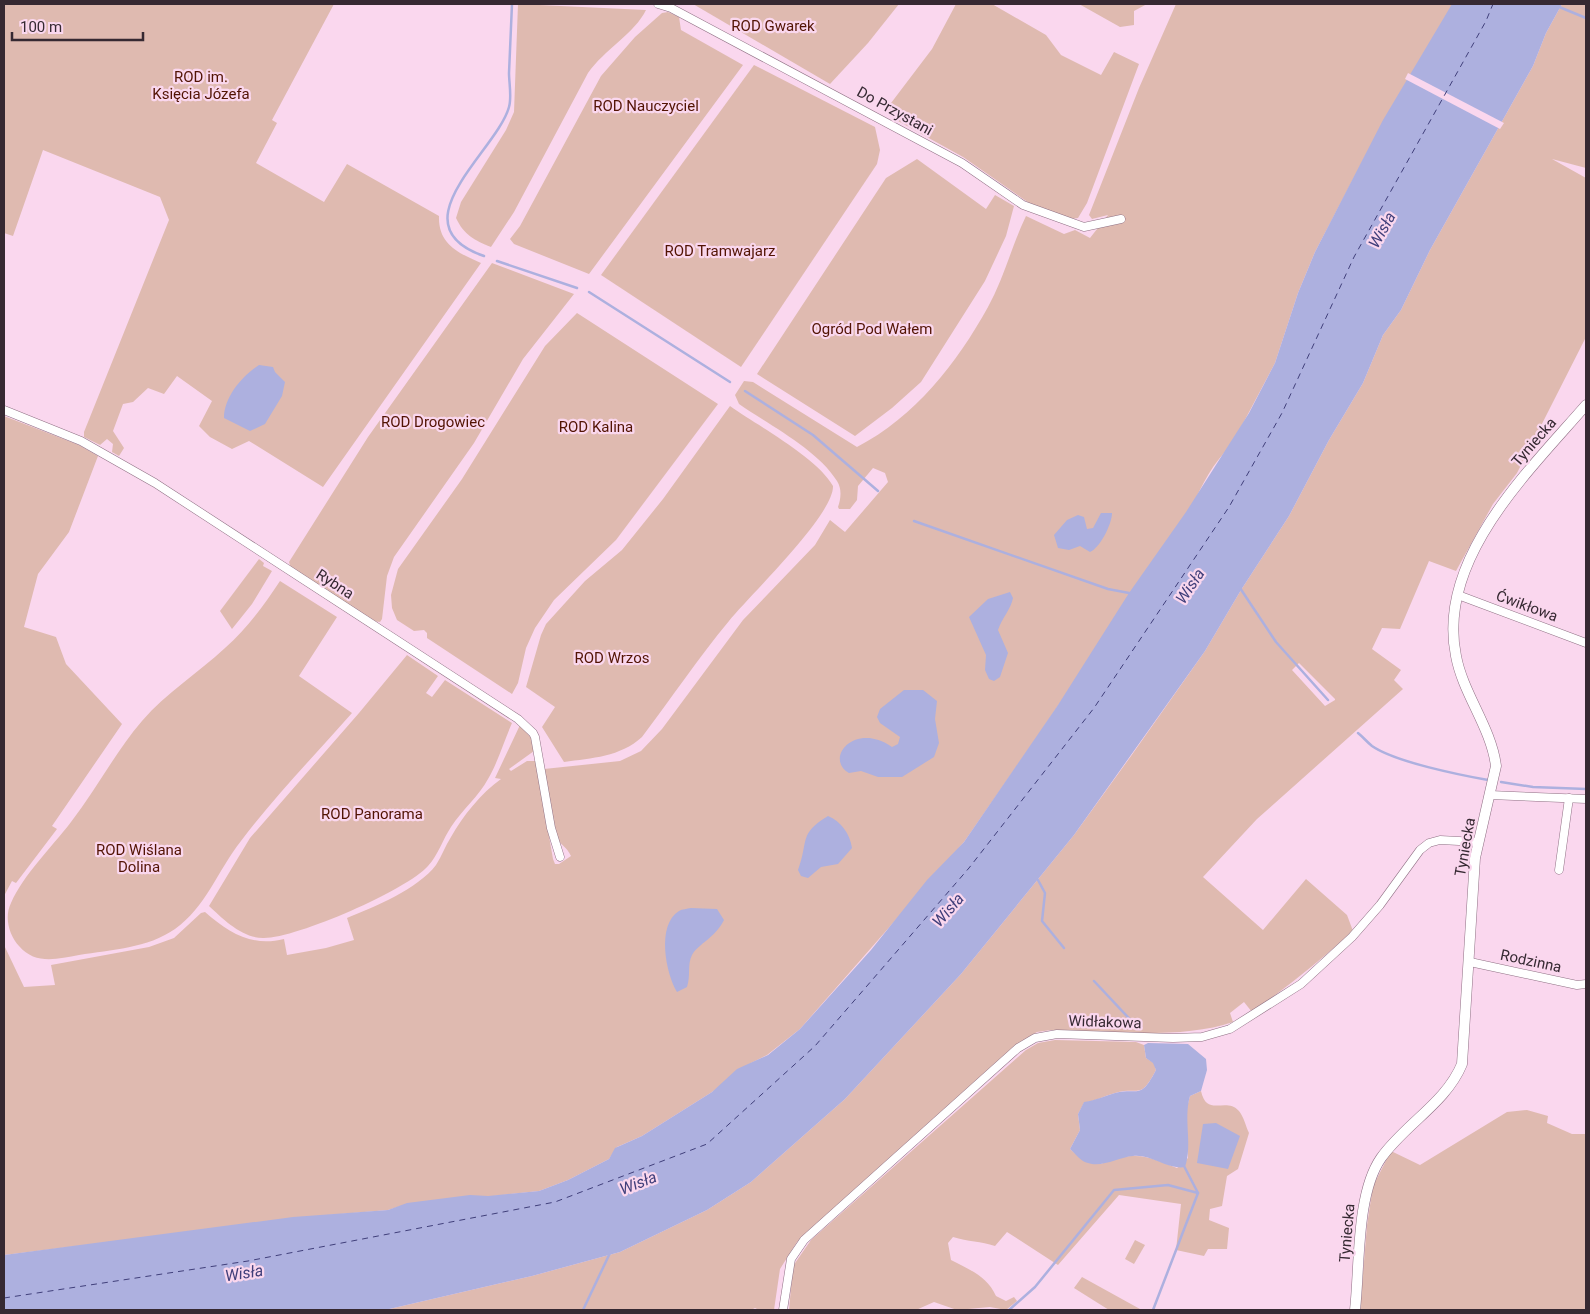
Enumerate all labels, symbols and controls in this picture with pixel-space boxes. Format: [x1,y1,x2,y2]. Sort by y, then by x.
scale bar [12,10,144,42]
park label: ROD Gwarek [731,17,815,35]
text: 100 m [20,18,62,36]
park label: ROD im. Księcia Józefa [152,68,250,103]
street label: Do Przystani [854,83,936,139]
park label: ROD Nauczyciel [593,97,699,115]
water label: Wisła [1364,209,1400,251]
park label: ROD Tramwajarz [664,242,776,260]
park label: Ogród Pod Wałem [812,320,932,338]
park label: ROD Drogowiec [381,413,485,431]
street label: Tyniecka [1508,414,1560,470]
park label: ROD Kalina [559,418,633,436]
street label: Rybna [313,565,357,603]
water label: Wisła [1171,565,1209,607]
street label: Ćwikłowa [1494,587,1560,625]
park label: ROD Wrzos [575,649,650,667]
park label: ROD Panorama [321,805,423,823]
street label: Tyniecka [1451,816,1479,878]
park label: ROD Wiślana Dolina [96,841,182,876]
water label: Wisła [928,889,968,931]
street label: Rodzinna [1499,946,1563,976]
street label: Widłakowa [1068,1012,1142,1032]
water label: Wisła [617,1167,659,1199]
street label: Tyniecka [1335,1203,1359,1263]
water label: Wisła [224,1261,264,1285]

